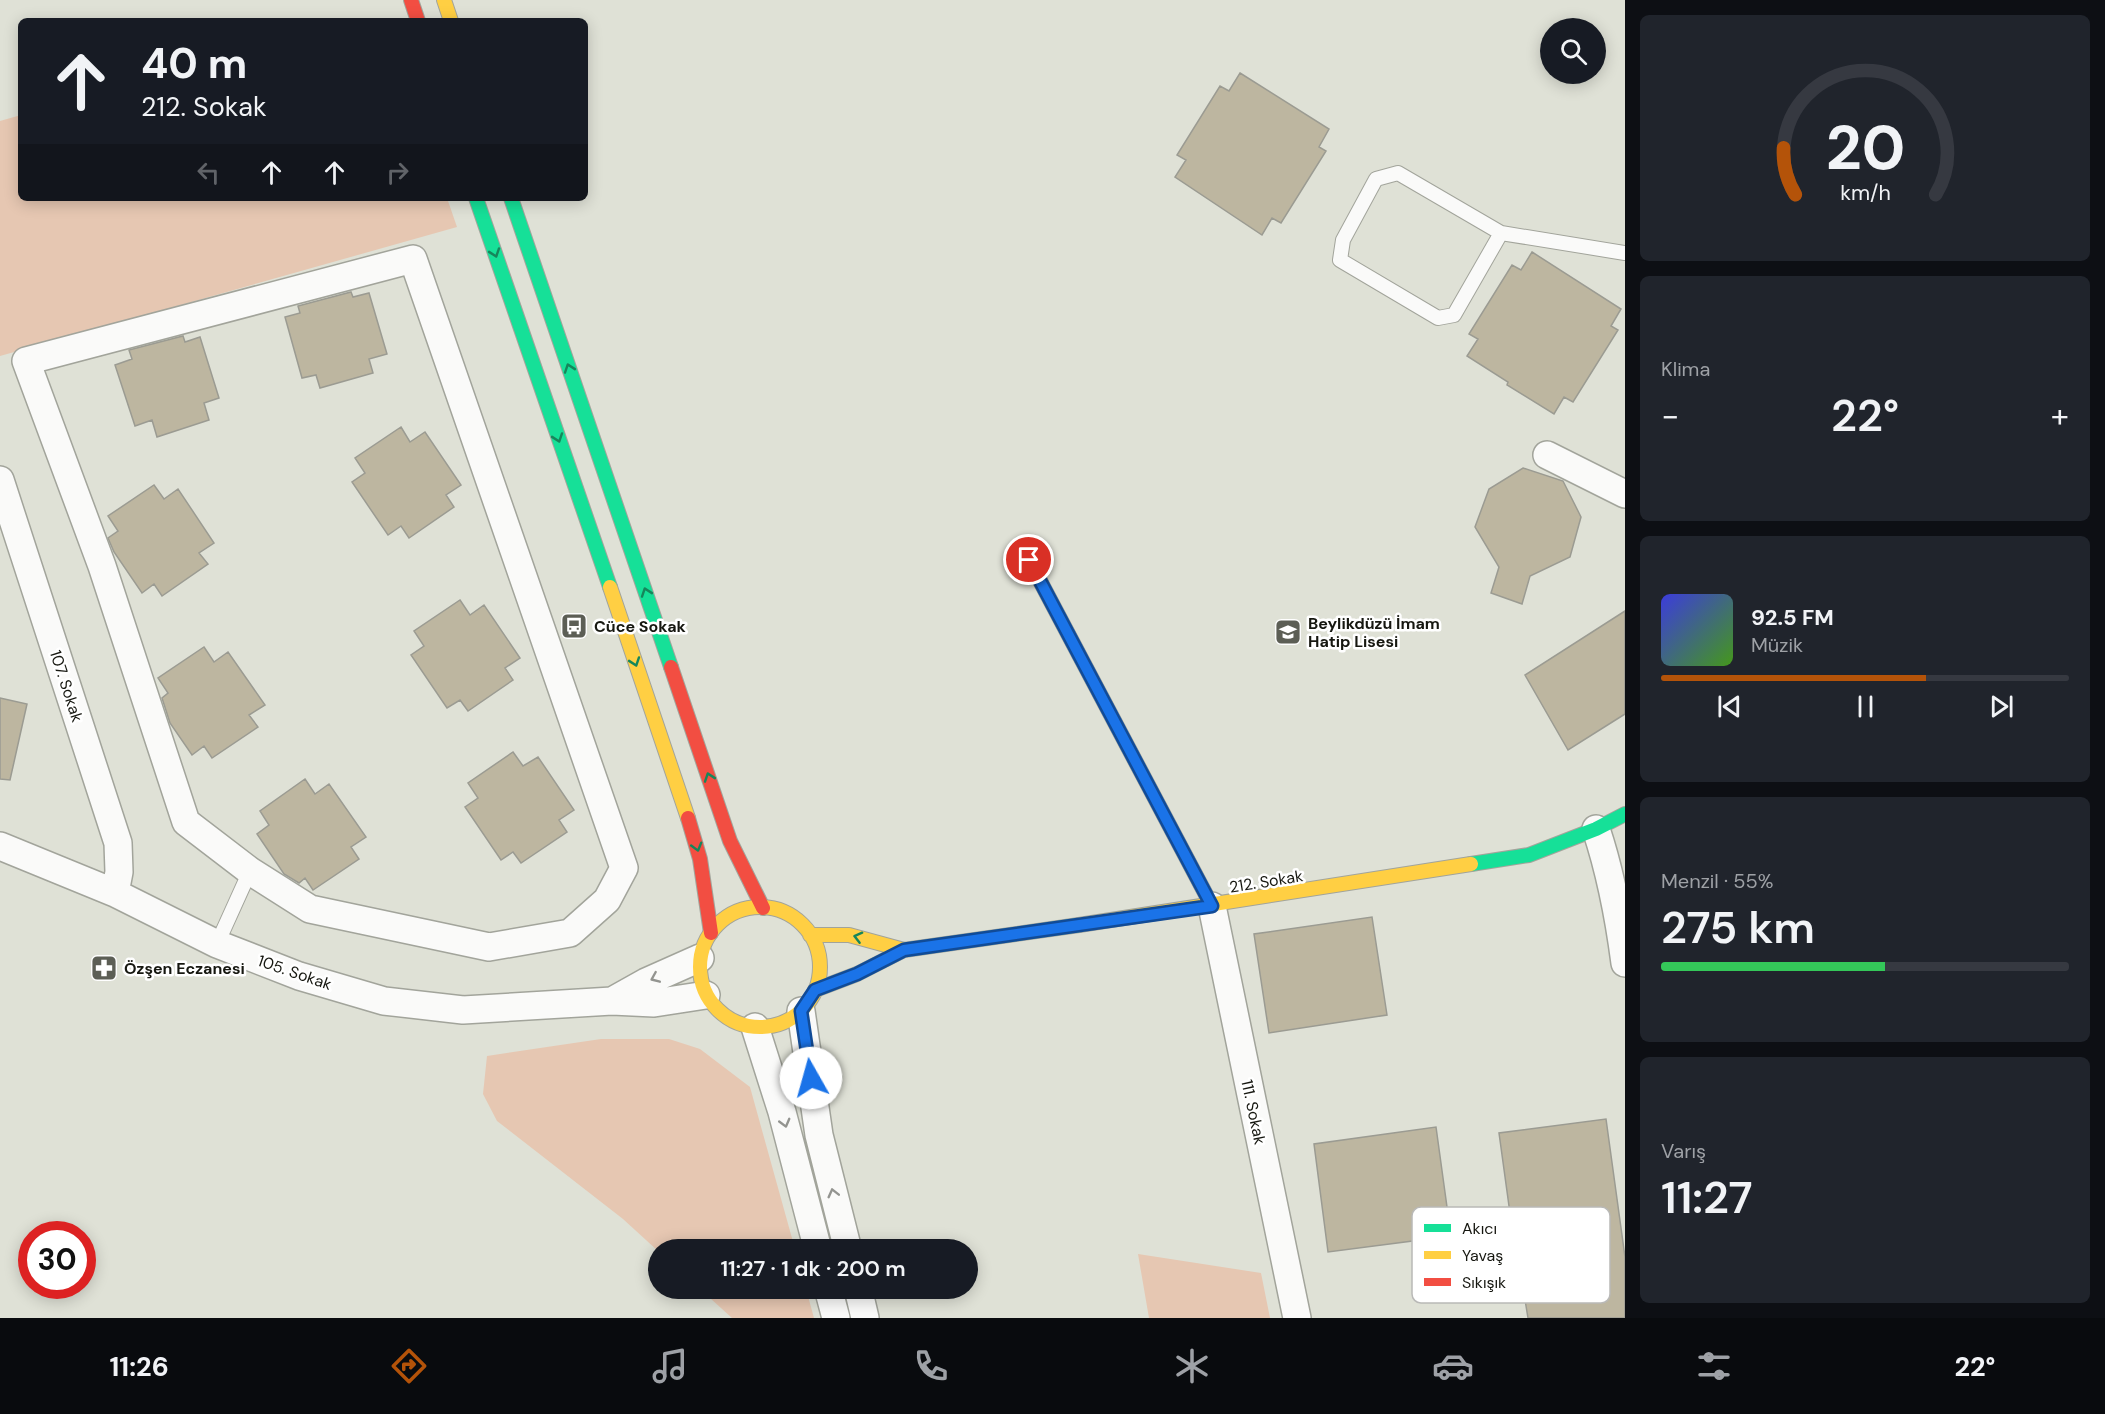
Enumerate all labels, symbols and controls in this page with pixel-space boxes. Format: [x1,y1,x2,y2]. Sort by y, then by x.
map controls [1540,18,1606,84]
button: search [1540,18,1606,84]
text: 40 m [141,36,247,91]
icon: ahead [42,42,120,120]
text: 212. Sokak [141,89,267,124]
text: 20 [1825,107,1905,188]
icon: left [192,156,225,189]
icon: ahead [255,156,288,189]
icon: ahead [318,156,351,189]
icon: right [381,156,414,189]
text: km/h [1840,179,1890,207]
one-way arrow [488,247,501,258]
text: Klima [1661,356,1710,382]
one-way arrow [563,363,576,374]
text: 22° [1831,386,1899,445]
text: − [1661,394,1679,437]
text: + [2051,394,2069,437]
one-way arrow [551,432,563,443]
pin [1003,534,1054,585]
icon: arrive [1012,543,1045,576]
one-way arrow [640,587,653,598]
text: 92.5 FM [1751,603,1834,632]
bus stop icon: Cüce Sokak [559,611,589,641]
place label: Beylikdüzü İmam Hatip Lisesi [1308,613,1440,652]
place label: Cüce Sokak [594,616,687,637]
school or university icon: Beylikdüzü İmam Hatip Lisesi [1273,617,1303,647]
text: Müzik [1751,632,1803,658]
street label: 107. Sokak [45,648,88,725]
one-way arrow [628,656,641,667]
icon: previous [1713,690,1746,723]
icon: pause [1849,690,1882,723]
icon: next [1985,690,2018,723]
one-way arrow [703,772,716,782]
one-way arrow [690,841,702,852]
street label: 212. Sokak [1228,865,1304,898]
text: Menzil · 55% [1661,868,1773,894]
text: 275 km [1661,898,1815,957]
one-way arrow [853,932,863,945]
street label: 105. Sokak [255,950,334,995]
pharmacy icon: Özşen Eczanesi [89,953,119,983]
place label: Özşen Eczanesi [124,958,245,979]
one-way arrow [650,971,661,983]
position arrow [779,1046,843,1110]
street label: 111. Sokak [1236,1078,1271,1147]
one-way arrow [777,1117,790,1127]
text: Varış [1661,1138,1706,1164]
text: 11:27 [1661,1168,1753,1227]
one-way arrow [828,1188,841,1198]
legend [1412,1207,1610,1303]
text: Akıcı [1462,1218,1497,1239]
speed limit sign: 30 [18,1221,96,1299]
text: Yavaş [1462,1245,1503,1266]
text: 11:27 · 1 dk · 200 m [720,1254,906,1283]
text: Sıkışık [1462,1272,1506,1293]
icon: directions [388,1345,430,1387]
icon: music [649,1345,691,1387]
icon: phone [910,1345,952,1387]
icon: climate [1171,1345,1213,1387]
icon: car [1432,1345,1474,1387]
icon: filters [1693,1345,1735,1387]
text: 11:26 [110,1349,169,1384]
text: 22° [1954,1349,1995,1384]

